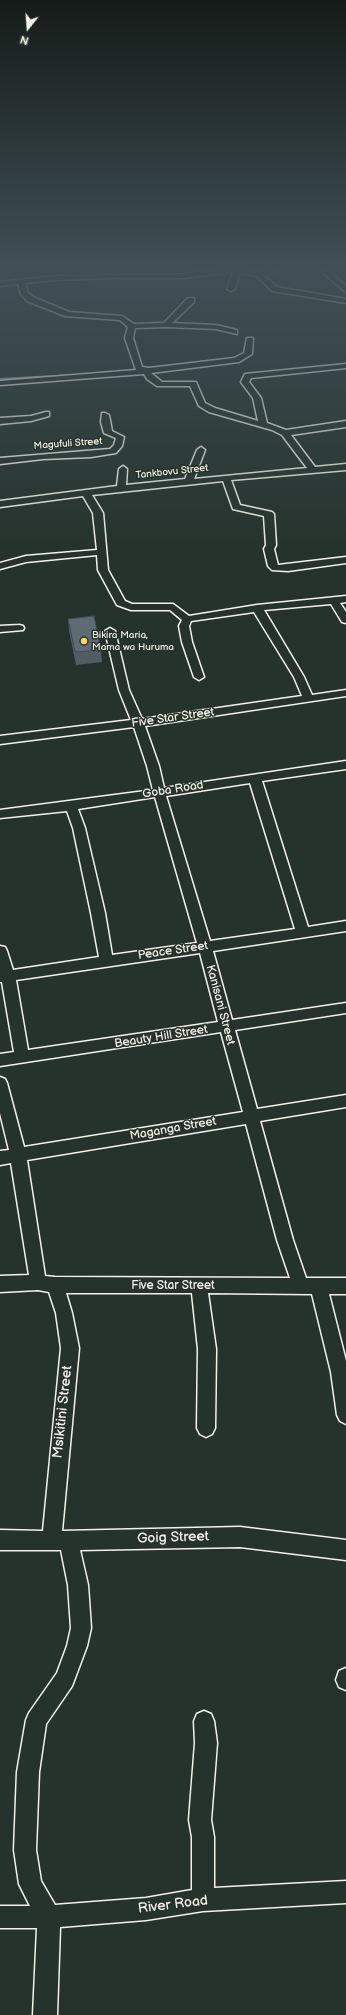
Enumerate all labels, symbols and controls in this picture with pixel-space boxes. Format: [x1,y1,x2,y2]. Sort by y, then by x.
north arrow [8,8,48,48]
text: N [19,33,30,47]
street label: Magufuli Street [33,436,103,452]
street label: Tankbovu Street [135,462,209,482]
place label: Bikira Maria, Mama wa Huruma [92,629,174,652]
marker: Bikira Maria, Mama wa Huruma [79,636,89,646]
street label: Five Star Street [131,705,215,731]
street label: Goba Road [141,778,205,802]
street label: Peace Street [137,939,209,963]
street label: Kanisani Street [202,963,238,1047]
street label: Beauty Hill Street [113,1023,209,1051]
street label: Maganga Street [129,1114,217,1144]
street label: Five Star Street [131,1279,215,1293]
street label: Msikitini Street [50,1365,76,1459]
street label: Goig Street [137,1528,209,1548]
street label: River Road [137,1892,209,1918]

